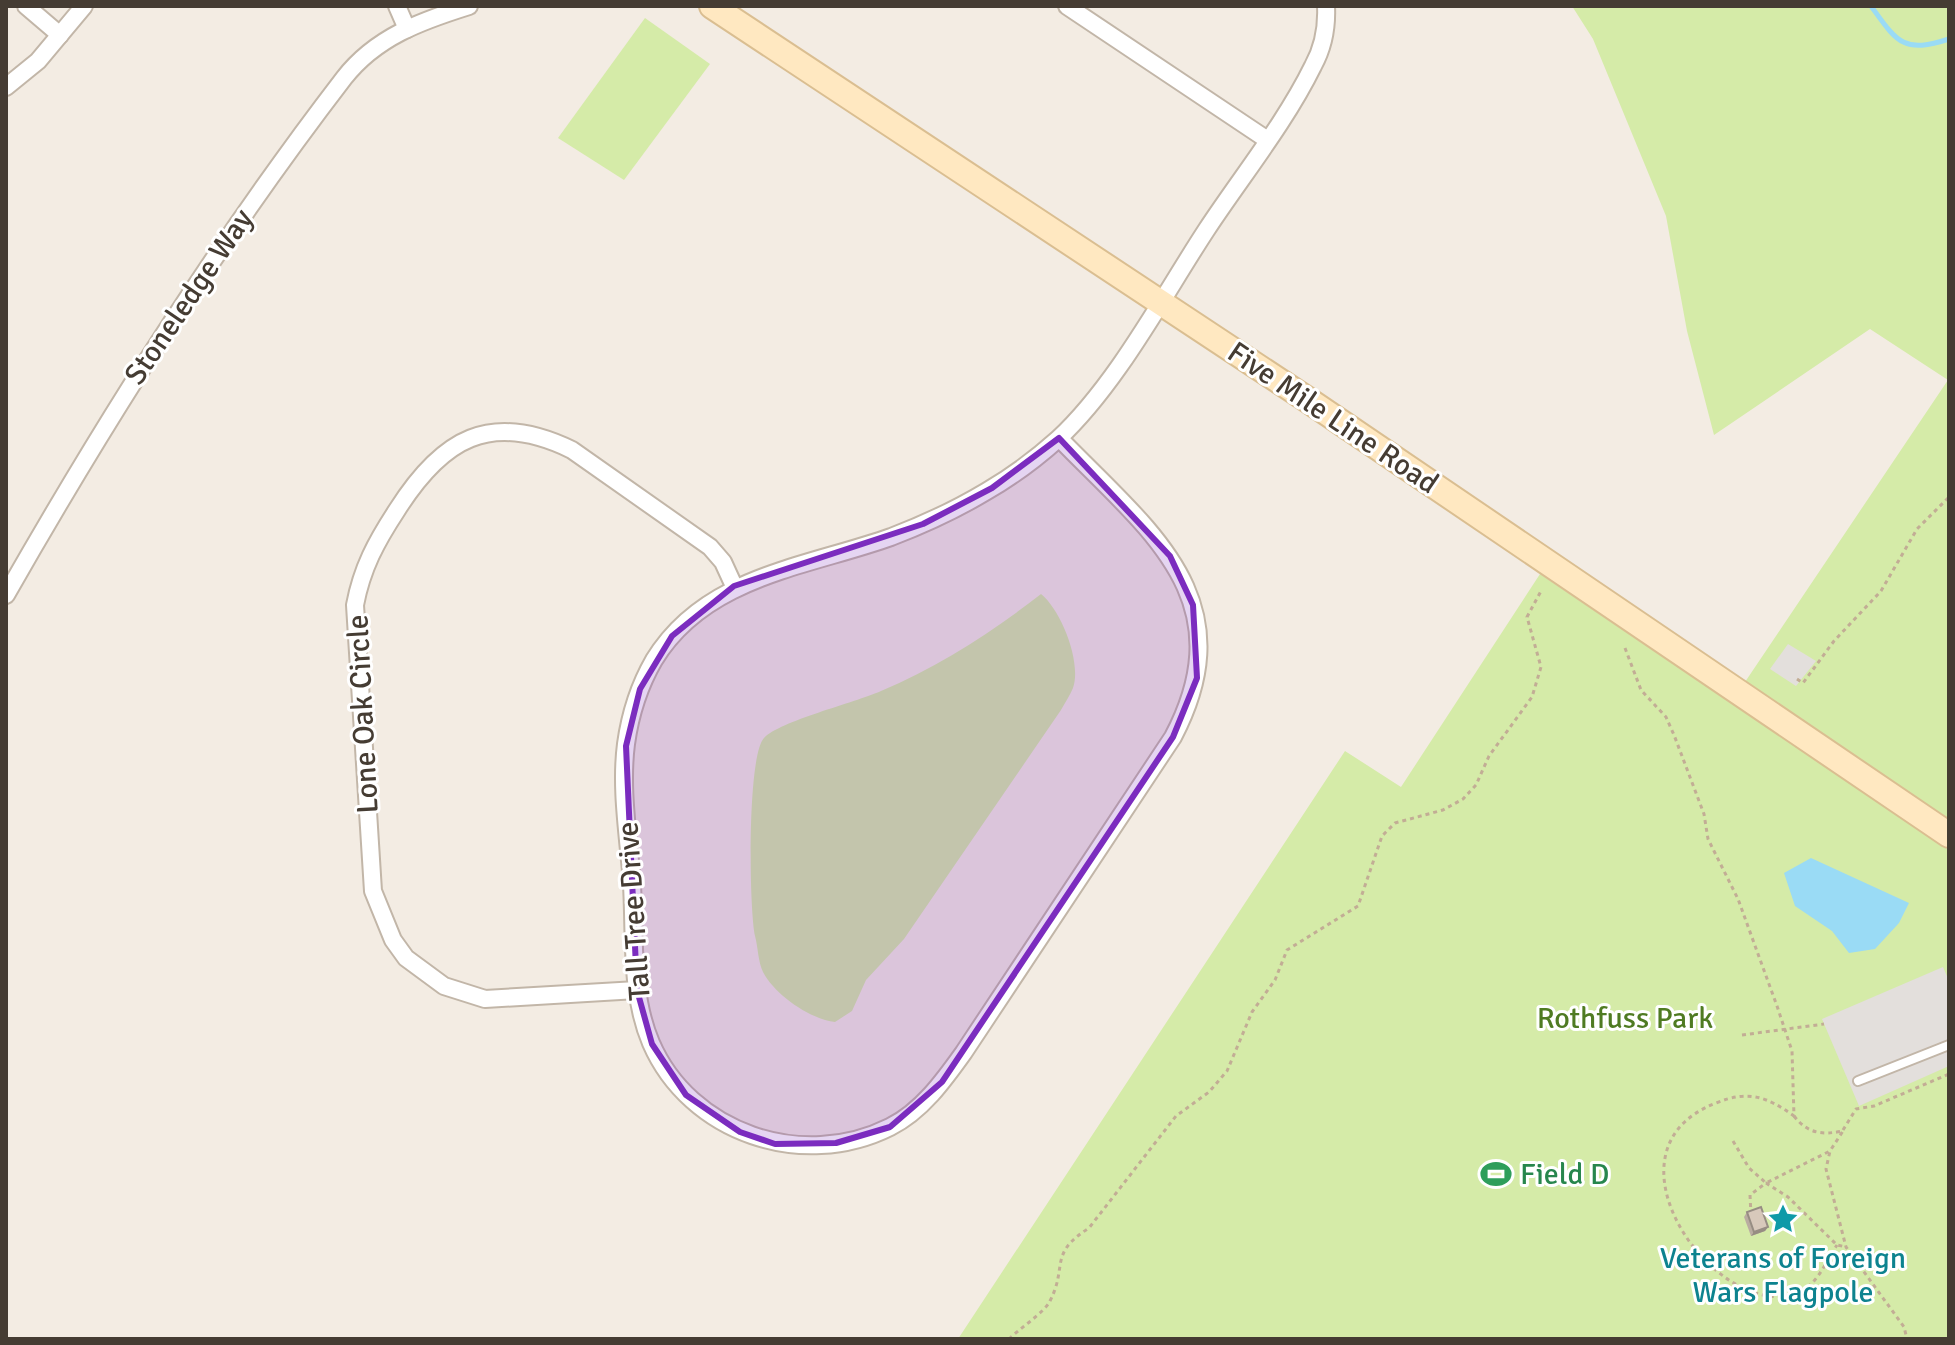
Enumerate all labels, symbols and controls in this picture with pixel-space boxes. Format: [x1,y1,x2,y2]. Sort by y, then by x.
street label: Stoneledge Way [117,202,261,392]
street label: Five Mile Line Road [1221,334,1445,502]
street label: Lone Oak Circle [339,614,387,814]
street label: Tall Tree Drive [609,820,659,1002]
park label: Rothfuss Park [1537,1000,1713,1037]
place label: Field D [1520,1156,1609,1193]
sports icon: Field D [1479,1157,1513,1191]
place icon: Veterans of Foreign Wars Flagpole [1766,1202,1800,1236]
place label: Veterans of Foreign Wars Flagpole [1660,1240,1906,1311]

